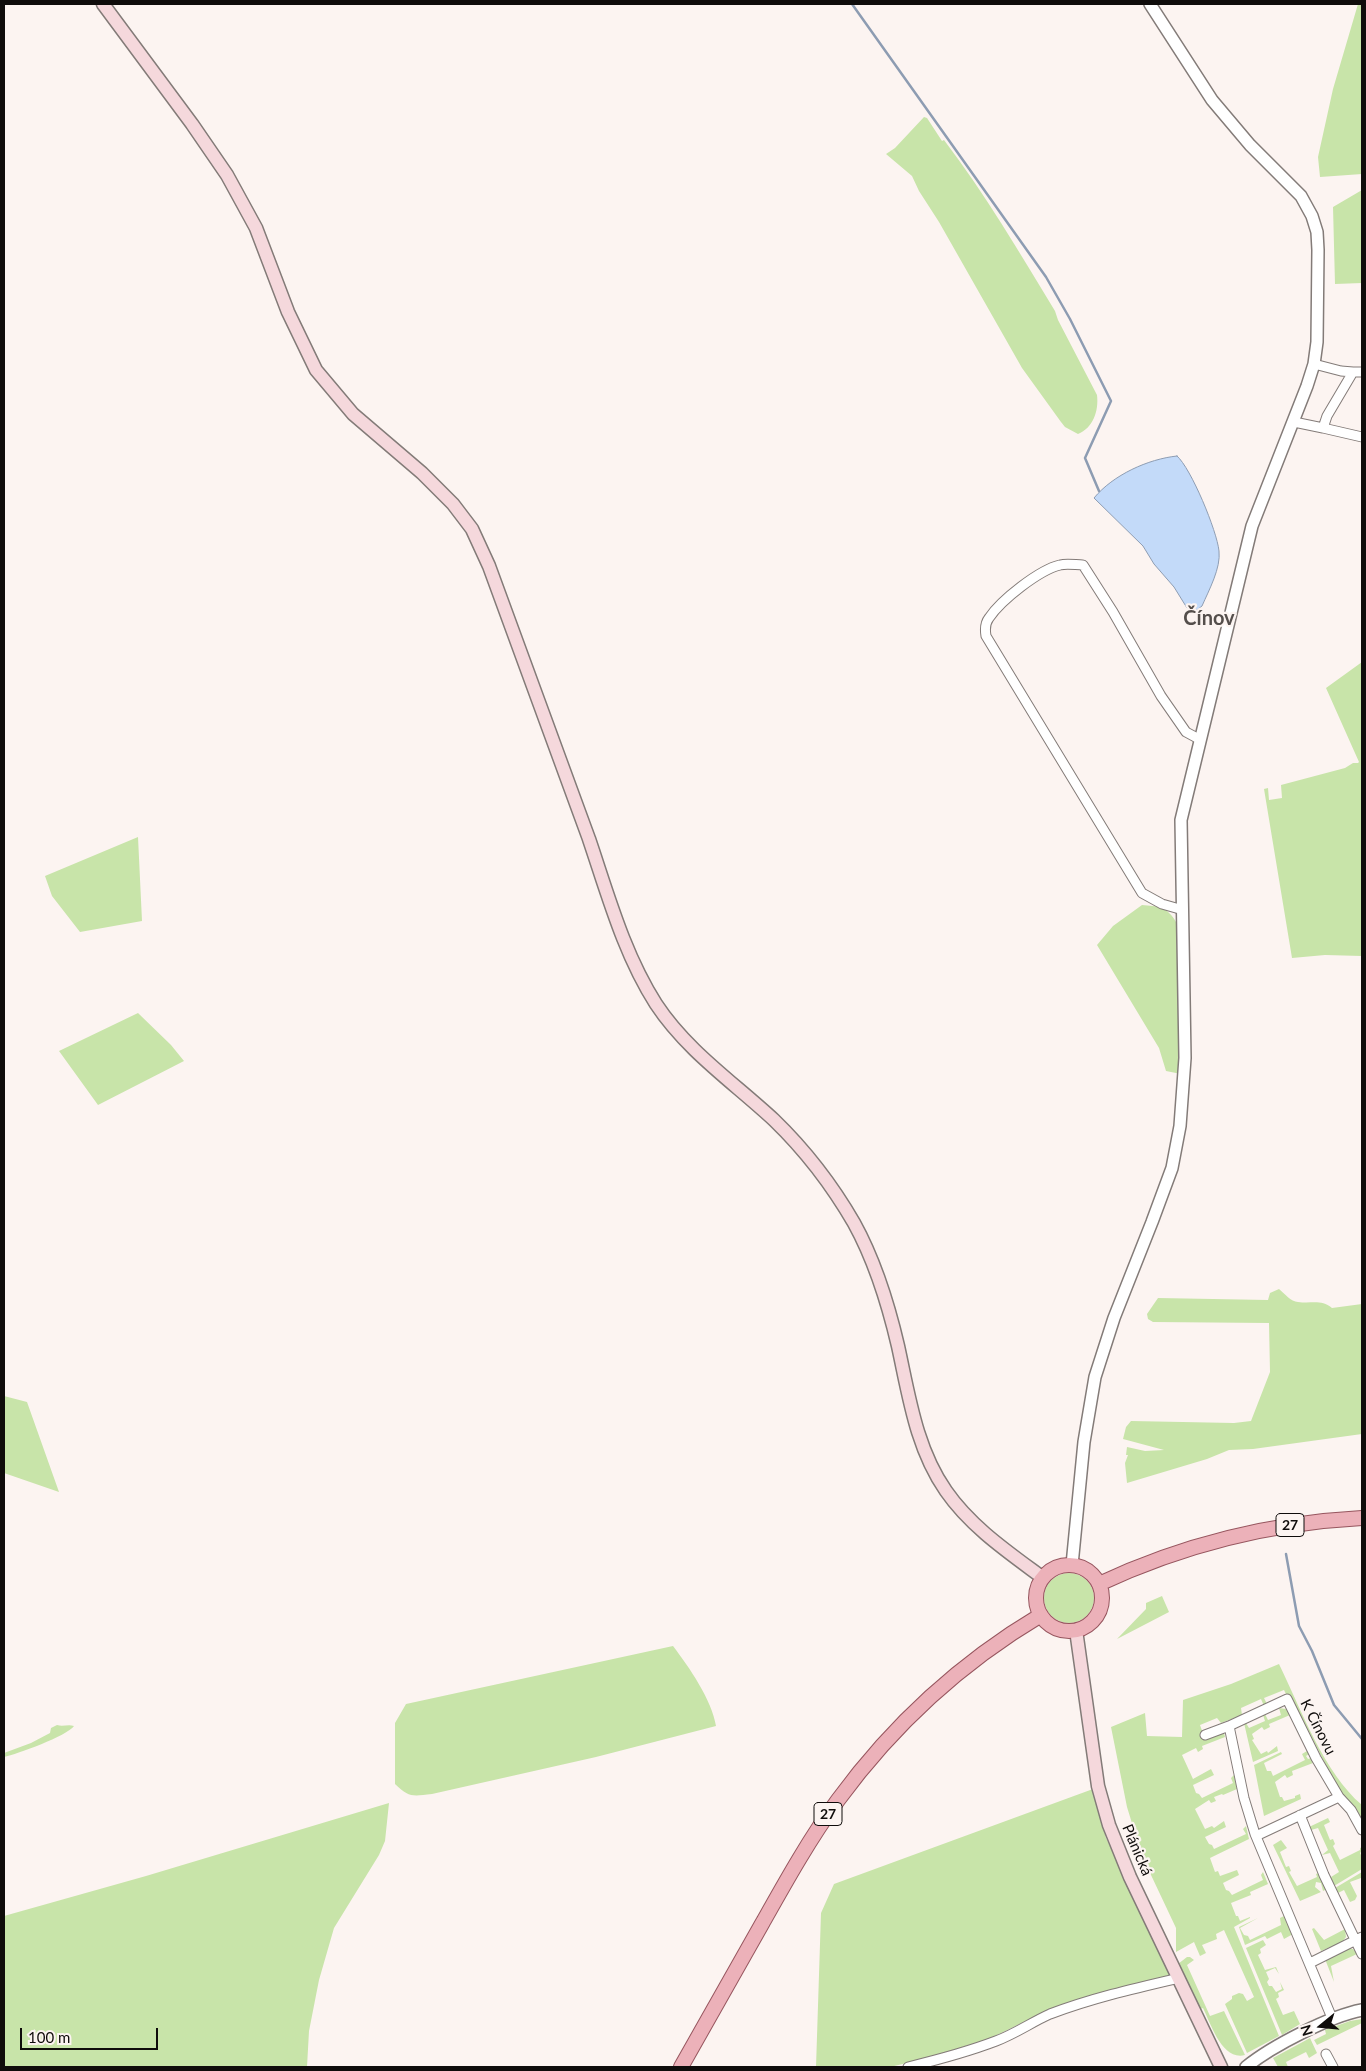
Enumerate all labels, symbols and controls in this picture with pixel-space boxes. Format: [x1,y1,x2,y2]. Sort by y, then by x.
district label: Čínov [1183,607,1235,631]
road number: 27 [1276,1514,1304,1536]
street label: K Čínovu [1296,1696,1340,1758]
road number: 27 [814,1802,842,1826]
street label: Plánická [1118,1822,1156,1878]
north arrow [1296,2001,1346,2051]
scale bar [22,2018,160,2050]
text: N [1296,2023,1316,2038]
text: 100 m [28,2028,70,2046]

